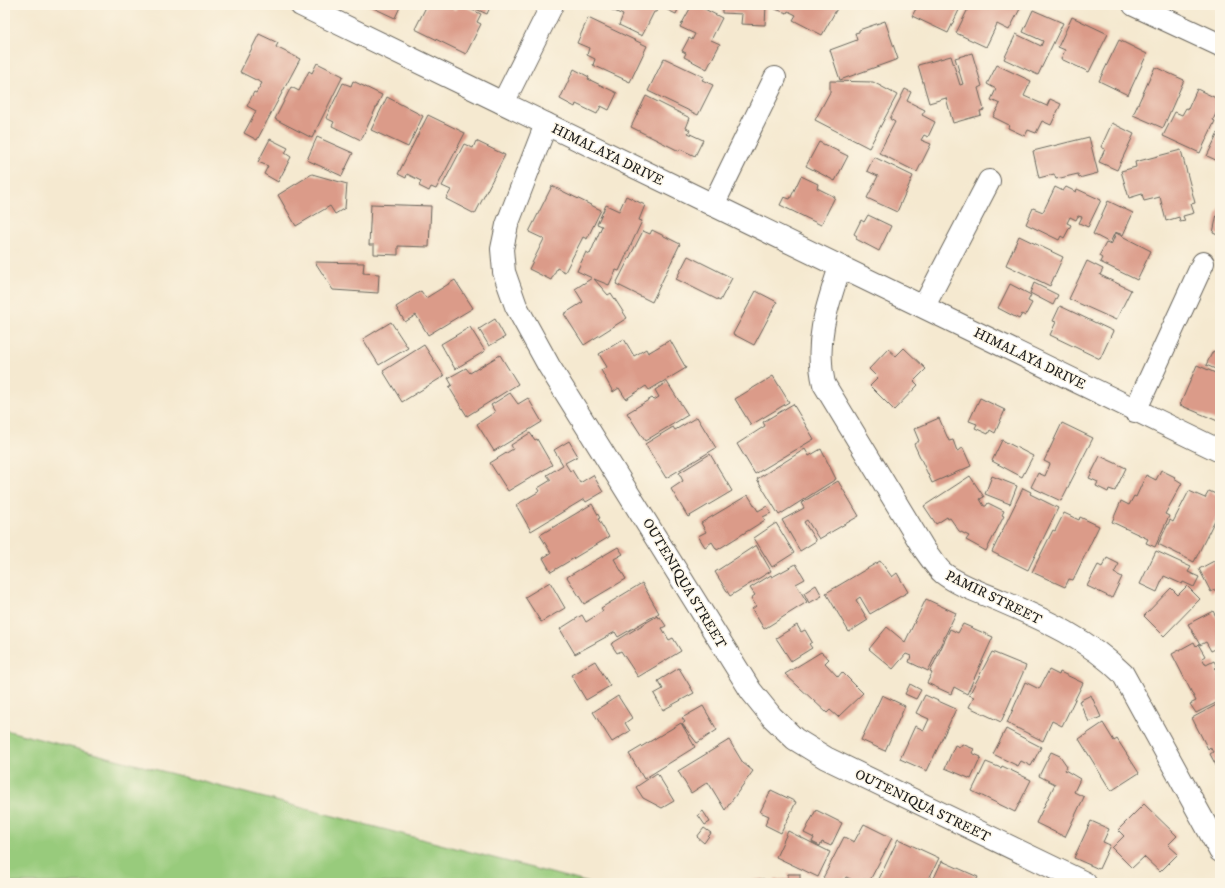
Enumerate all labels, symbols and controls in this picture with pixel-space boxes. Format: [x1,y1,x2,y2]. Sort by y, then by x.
street label: HIMALAYA DRIVE [548,120,667,190]
street label: HIMALAYA DRIVE [970,324,1089,394]
street label: OUTENIQUA STREET [638,515,730,652]
street label: PAMIR STREET [942,567,1045,629]
street label: OUTENIQUA STREET [852,765,994,847]

